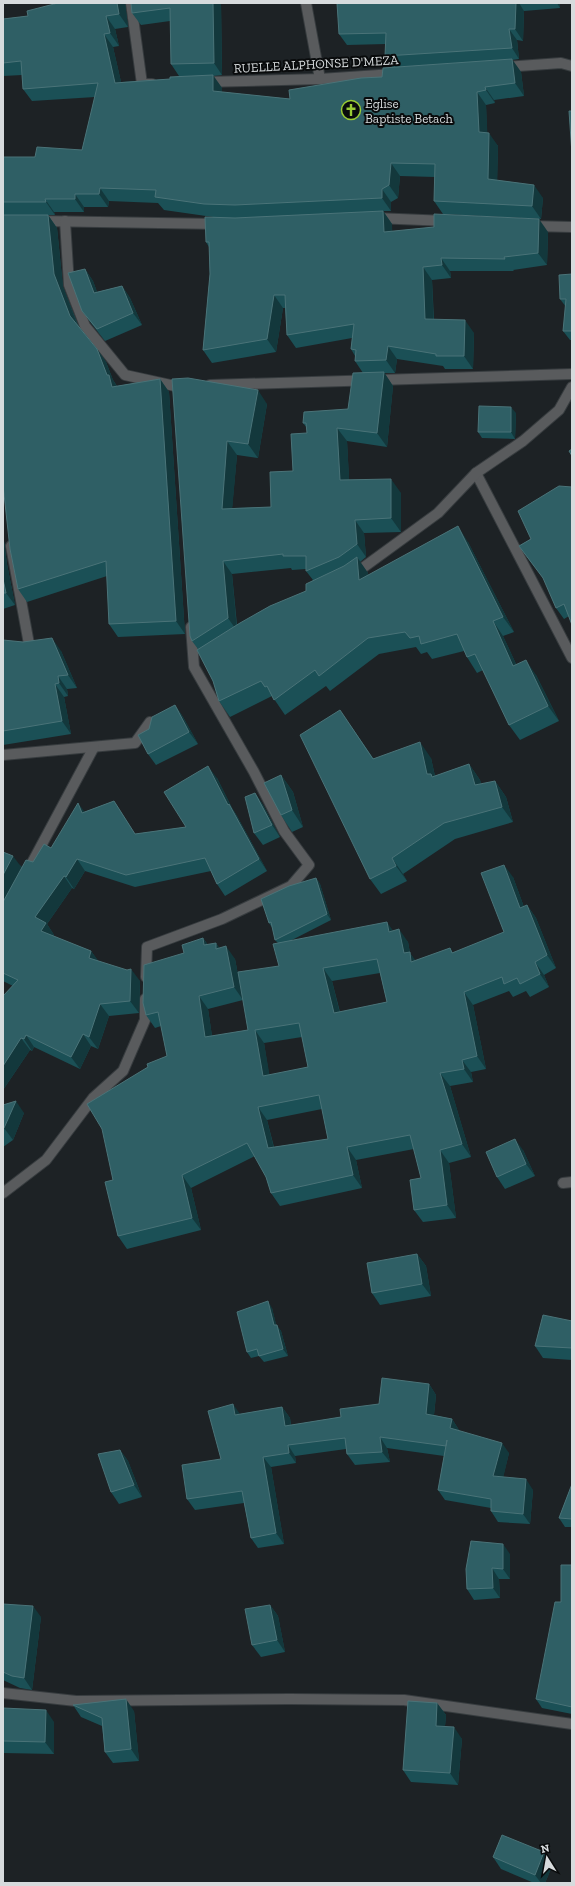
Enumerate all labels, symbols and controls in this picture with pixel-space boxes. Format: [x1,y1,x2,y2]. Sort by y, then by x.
street label: RUELLE ALPHONSE D'MEZA [233,52,399,76]
place label: Eglise Baptiste Betach [365,96,453,126]
church icon: Eglise Baptiste Betach [340,99,362,121]
north arrow [527,1838,567,1878]
text: N [540,1841,551,1856]

